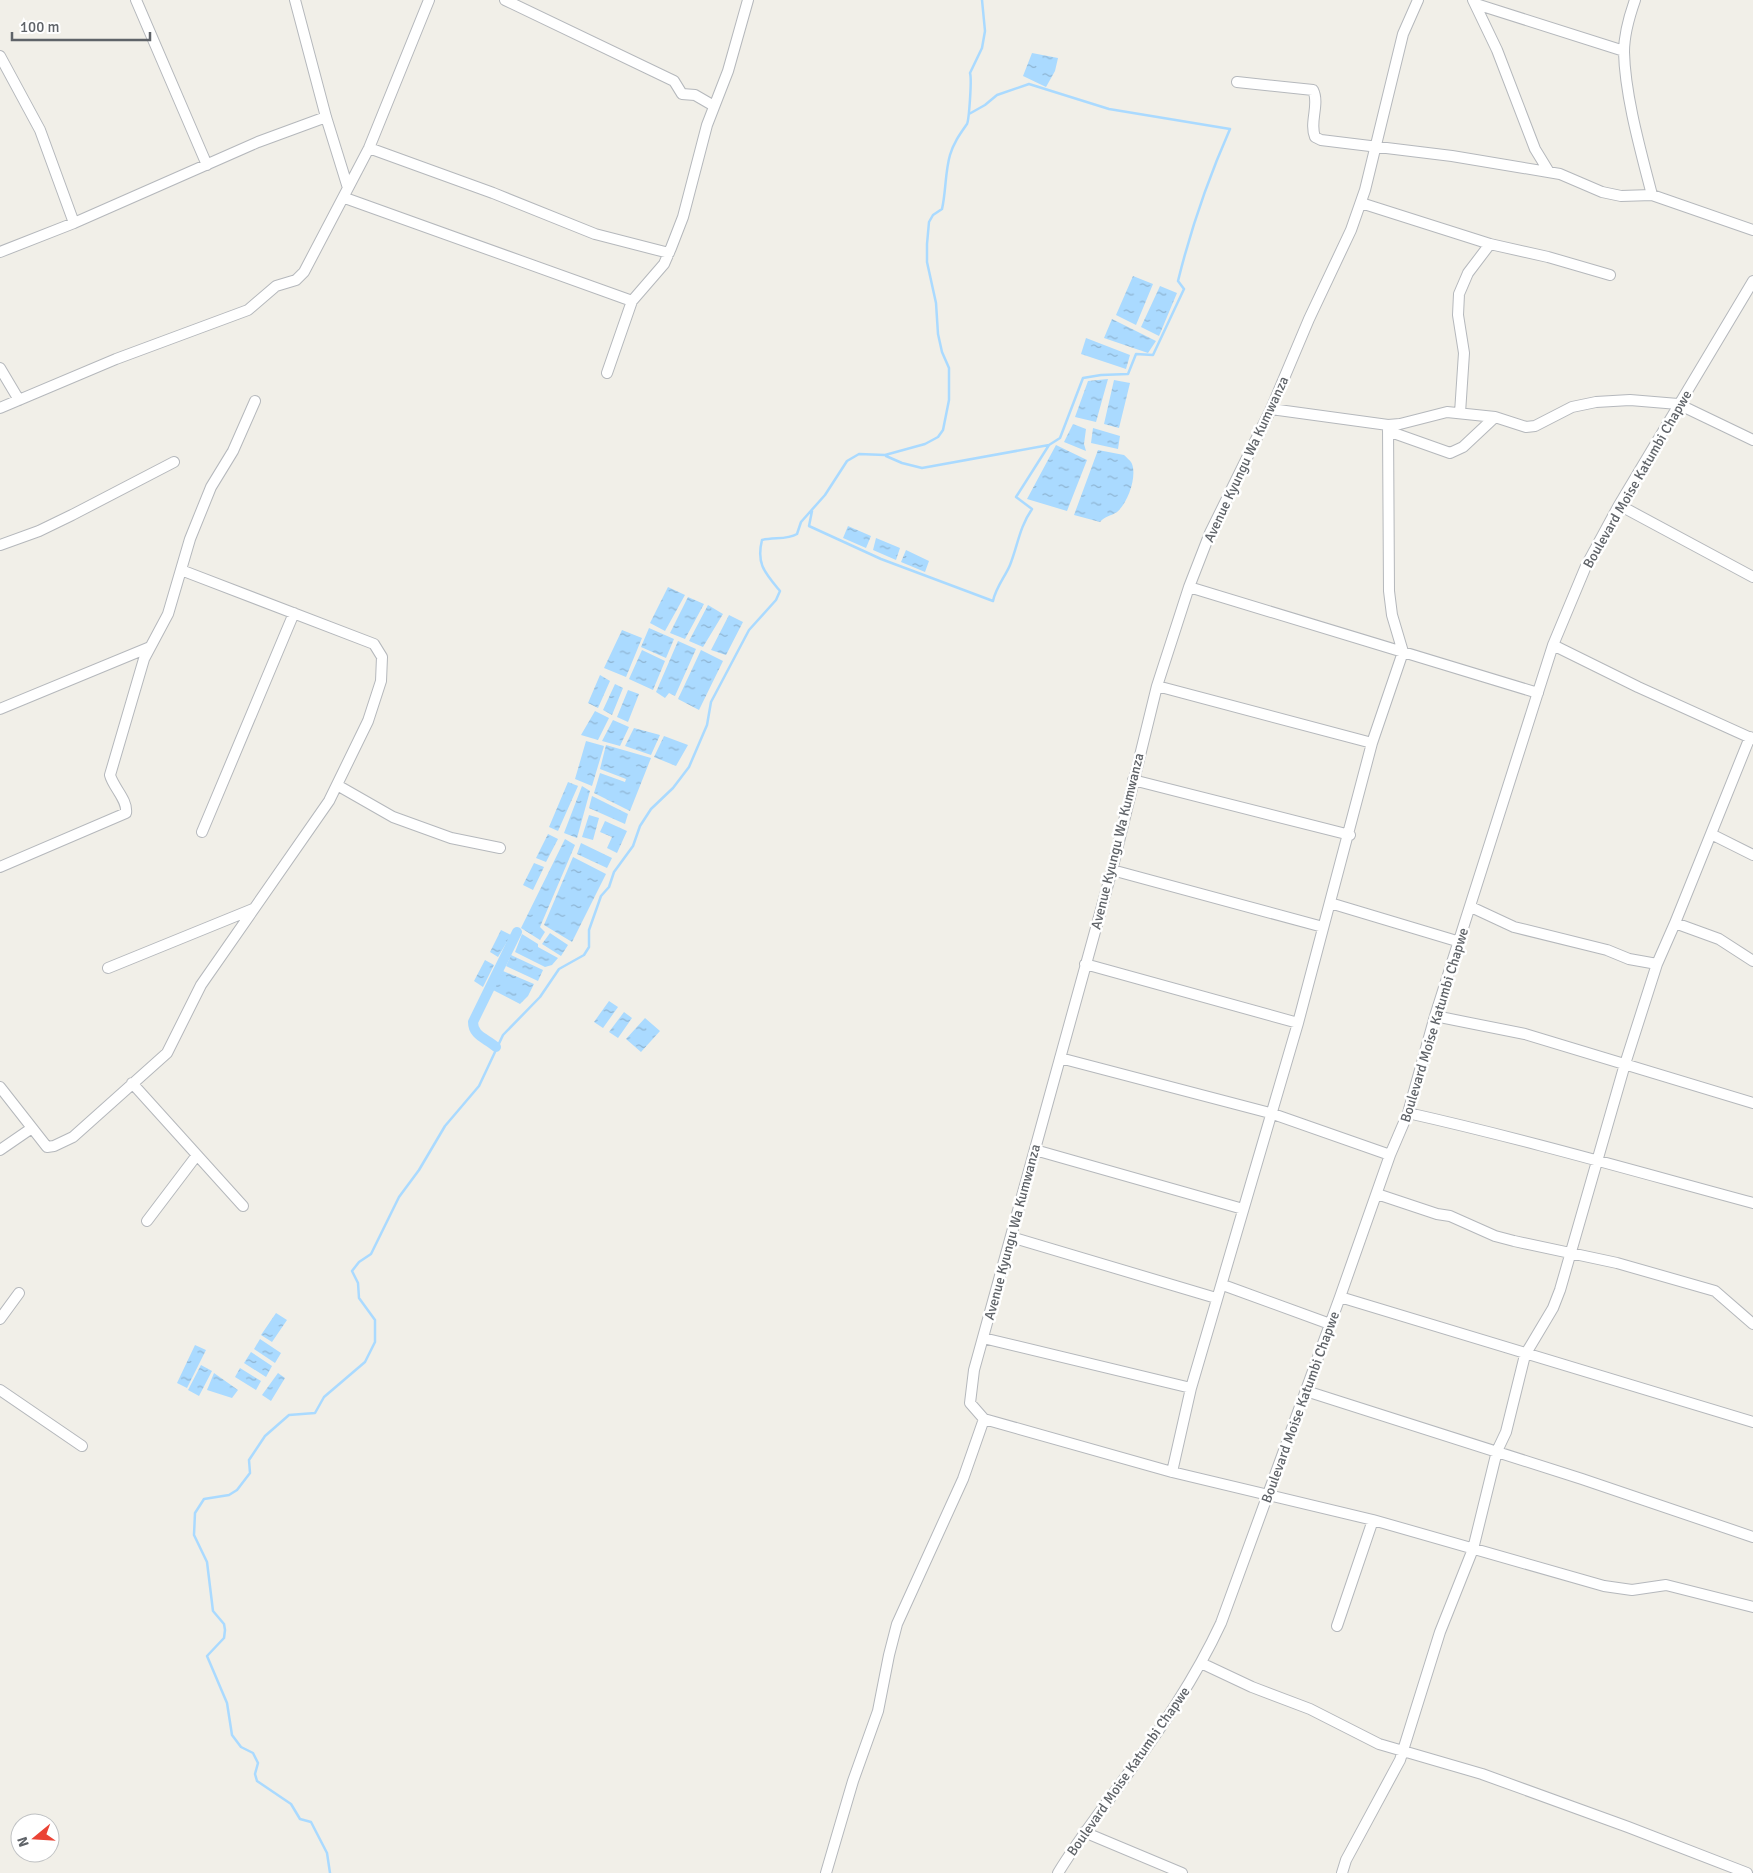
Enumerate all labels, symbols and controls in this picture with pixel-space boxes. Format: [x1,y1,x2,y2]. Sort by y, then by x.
scale bar [12,10,150,42]
text: 100 m [20,18,60,36]
street label: Avenue Kyungu Wa Kumwanza [1200,373,1292,545]
street label: Boulevard Moise Katumbi Chapwe [1579,387,1695,571]
street label: Avenue Kyungu Wa Kumwanza [1087,751,1148,931]
street label: Boulevard Moise Katumbi Chapwe [1397,926,1472,1124]
street label: Avenue Kyungu Wa Kumwanza [981,1142,1044,1322]
street label: Boulevard Moise Katumbi Chapwe [1258,1309,1343,1505]
street label: Boulevard Moise Katumbi Chapwe [1063,1683,1193,1859]
north arrow [10,1813,60,1863]
text: N [14,1835,33,1849]

